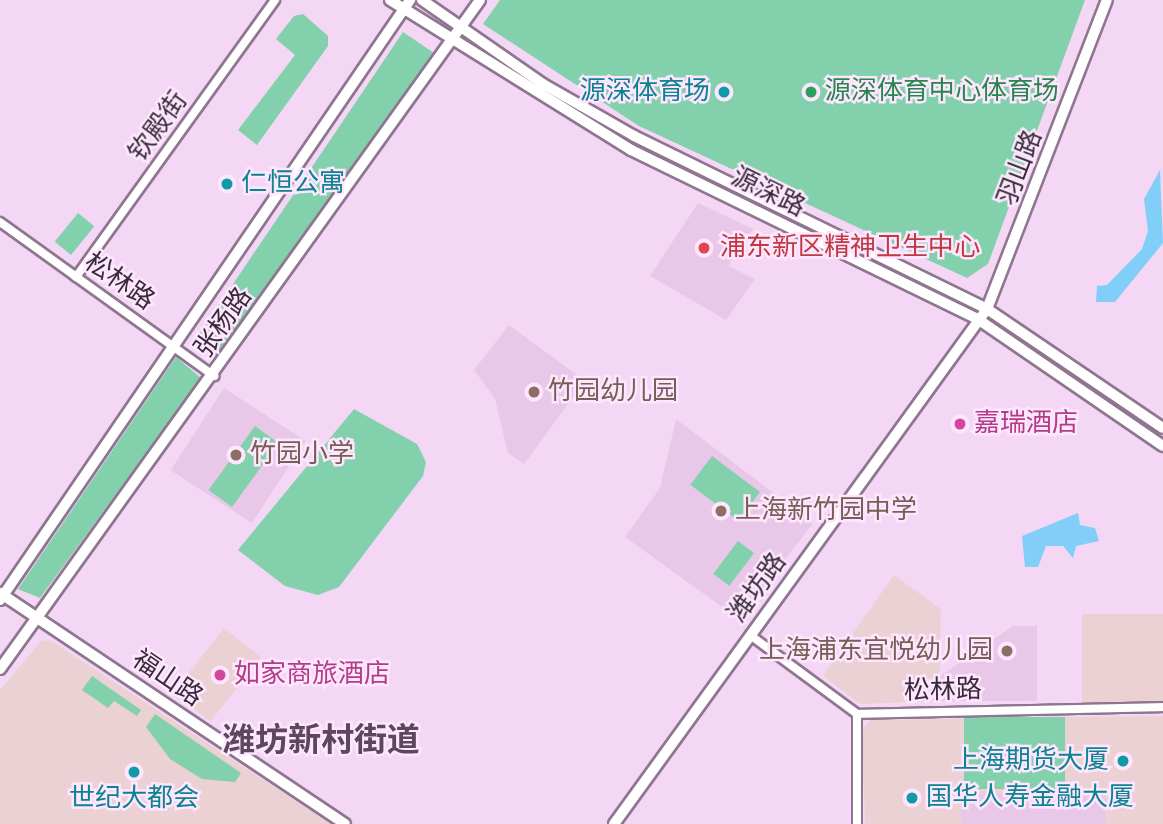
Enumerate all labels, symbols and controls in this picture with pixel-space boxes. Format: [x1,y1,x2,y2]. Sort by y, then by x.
place label: 源深体育场 [580,76,710,108]
place label: 源深体育中心体育场 [825,76,1059,108]
marker: 源深体育场 [716,84,732,100]
marker: 源深体育中心体育场 [803,84,819,100]
street label: 钦殿街 [123,86,195,168]
street label: 羽山路 [992,126,1050,210]
street label: 源深路 [726,162,810,224]
place label: 仁恒公寓 [241,168,345,200]
marker: 仁恒公寓 [219,176,235,192]
place label: 浦东新区精神卫生中心 [720,232,980,264]
marker: 浦东新区精神卫生中心 [694,238,714,258]
street label: 松林路 [78,247,160,317]
street label: 张杨路 [189,282,259,364]
place label: 竹园幼儿园 [548,376,678,408]
marker: 竹园幼儿园 [526,384,542,400]
place label: 嘉瑞酒店 [974,408,1078,440]
marker: 嘉瑞酒店 [952,416,968,432]
place label: 竹园小学 [250,439,354,471]
marker: 竹园小学 [228,447,244,463]
place label: 上海新竹园中学 [735,495,917,527]
marker: 上海新竹园中学 [713,503,729,519]
street label: 潍坊路 [722,547,794,629]
place label: 上海浦东宜悦幼儿园 [759,635,993,667]
marker: 上海浦东宜悦幼儿园 [999,643,1015,659]
street label: 福山路 [126,644,208,714]
place label: 如家商旅酒店 [234,659,390,691]
marker: 如家商旅酒店 [212,667,228,683]
street label: 松林路 [904,675,982,707]
district label: 潍坊新村街道 [222,722,420,762]
place label: 上海期货大厦 [953,745,1109,777]
marker: 上海期货大厦 [1115,753,1131,769]
marker: 世纪大都会 [126,764,142,780]
place label: 国华人寿金融大厦 [926,782,1134,814]
place label: 世纪大都会 [69,783,199,815]
marker: 国华人寿金融大厦 [904,790,920,806]

